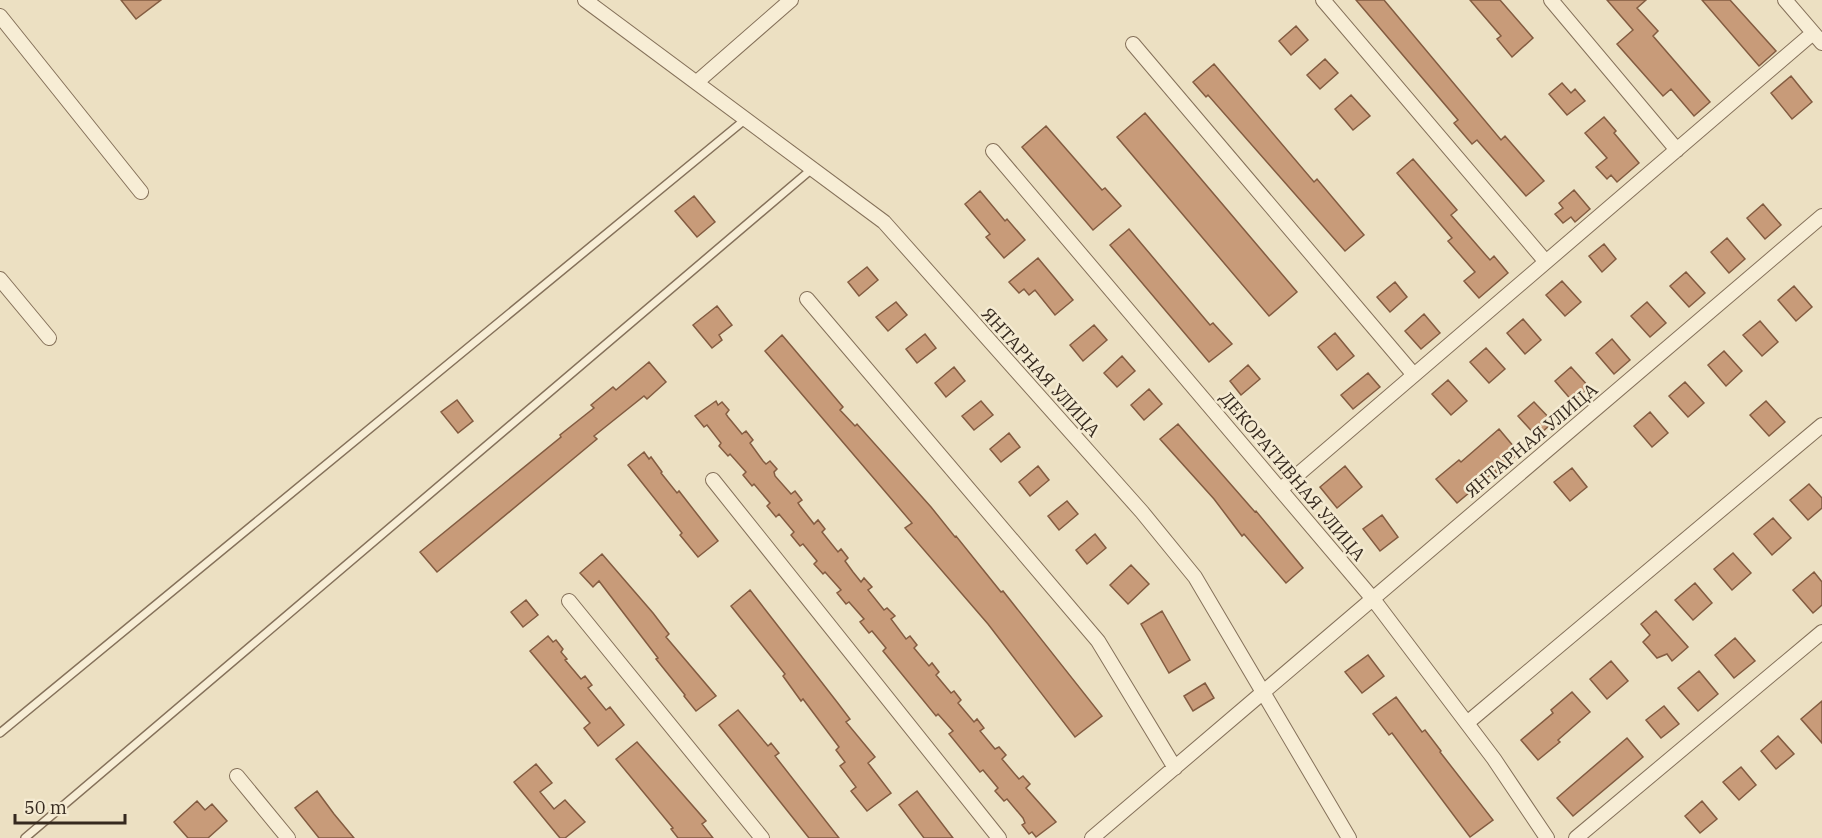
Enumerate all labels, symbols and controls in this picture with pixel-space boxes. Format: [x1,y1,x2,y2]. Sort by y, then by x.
street label: ЯНТАРНАЯ УЛИЦА [977,302,1106,442]
street label: ЯНТАРНАЯ УЛИЦА [1460,377,1603,502]
street label: ДЕКОРАТИВНАЯ УЛИЦА [1215,386,1371,566]
scale bar [15,787,124,825]
text: 50 m [24,796,67,819]

